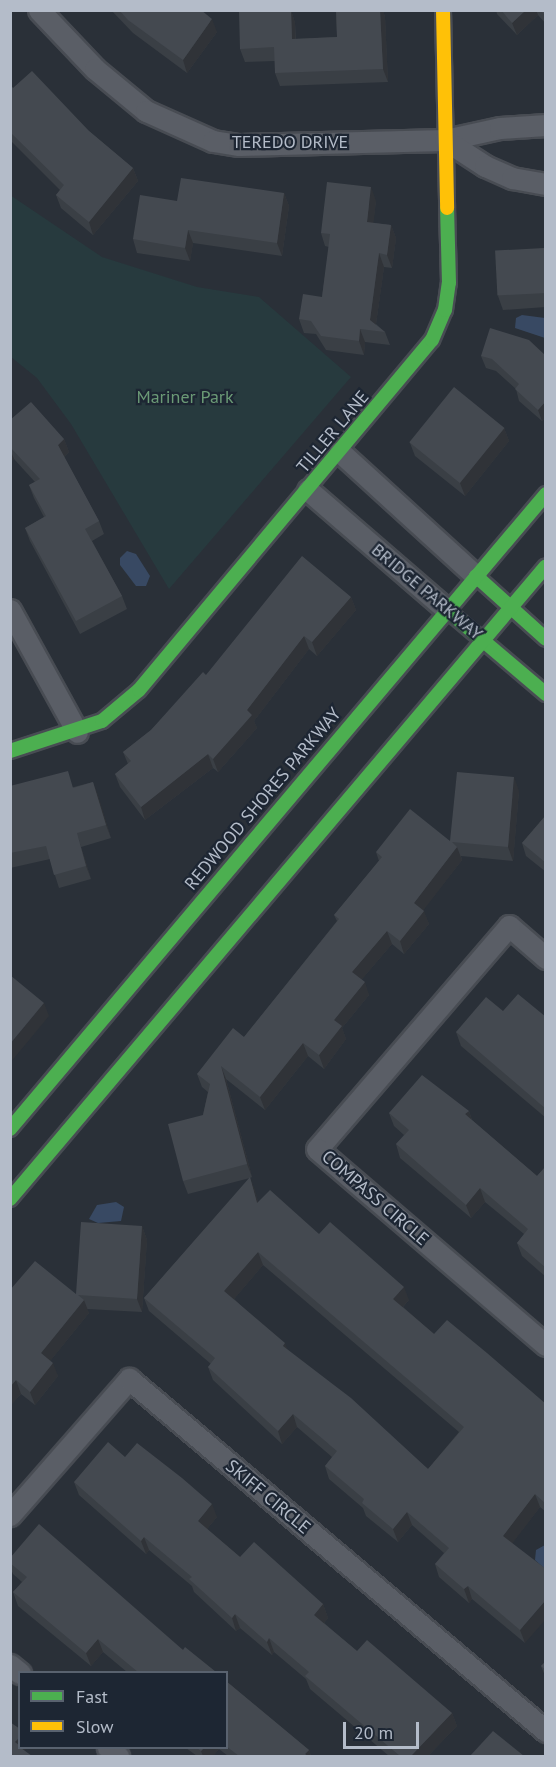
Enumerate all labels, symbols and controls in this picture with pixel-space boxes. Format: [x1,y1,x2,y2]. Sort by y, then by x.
street label: TEREDO DRIVE [232,131,348,153]
park label: Mariner Park [136,386,234,408]
street label: TILLER LANE [292,386,374,478]
street label: BRIDGE PARKWAY [367,539,487,645]
street label: REDWOOD SHORES PARKWAY [180,704,346,894]
street label: COMPASS CIRCLE [317,1146,433,1250]
street label: SKIFF CIRCLE [221,1455,315,1539]
legend [18,1671,228,1749]
text: Fast [76,1685,108,1708]
scale bar [346,1710,422,1748]
text: Slow [76,1715,114,1738]
text: 20 m [354,1721,393,1744]

